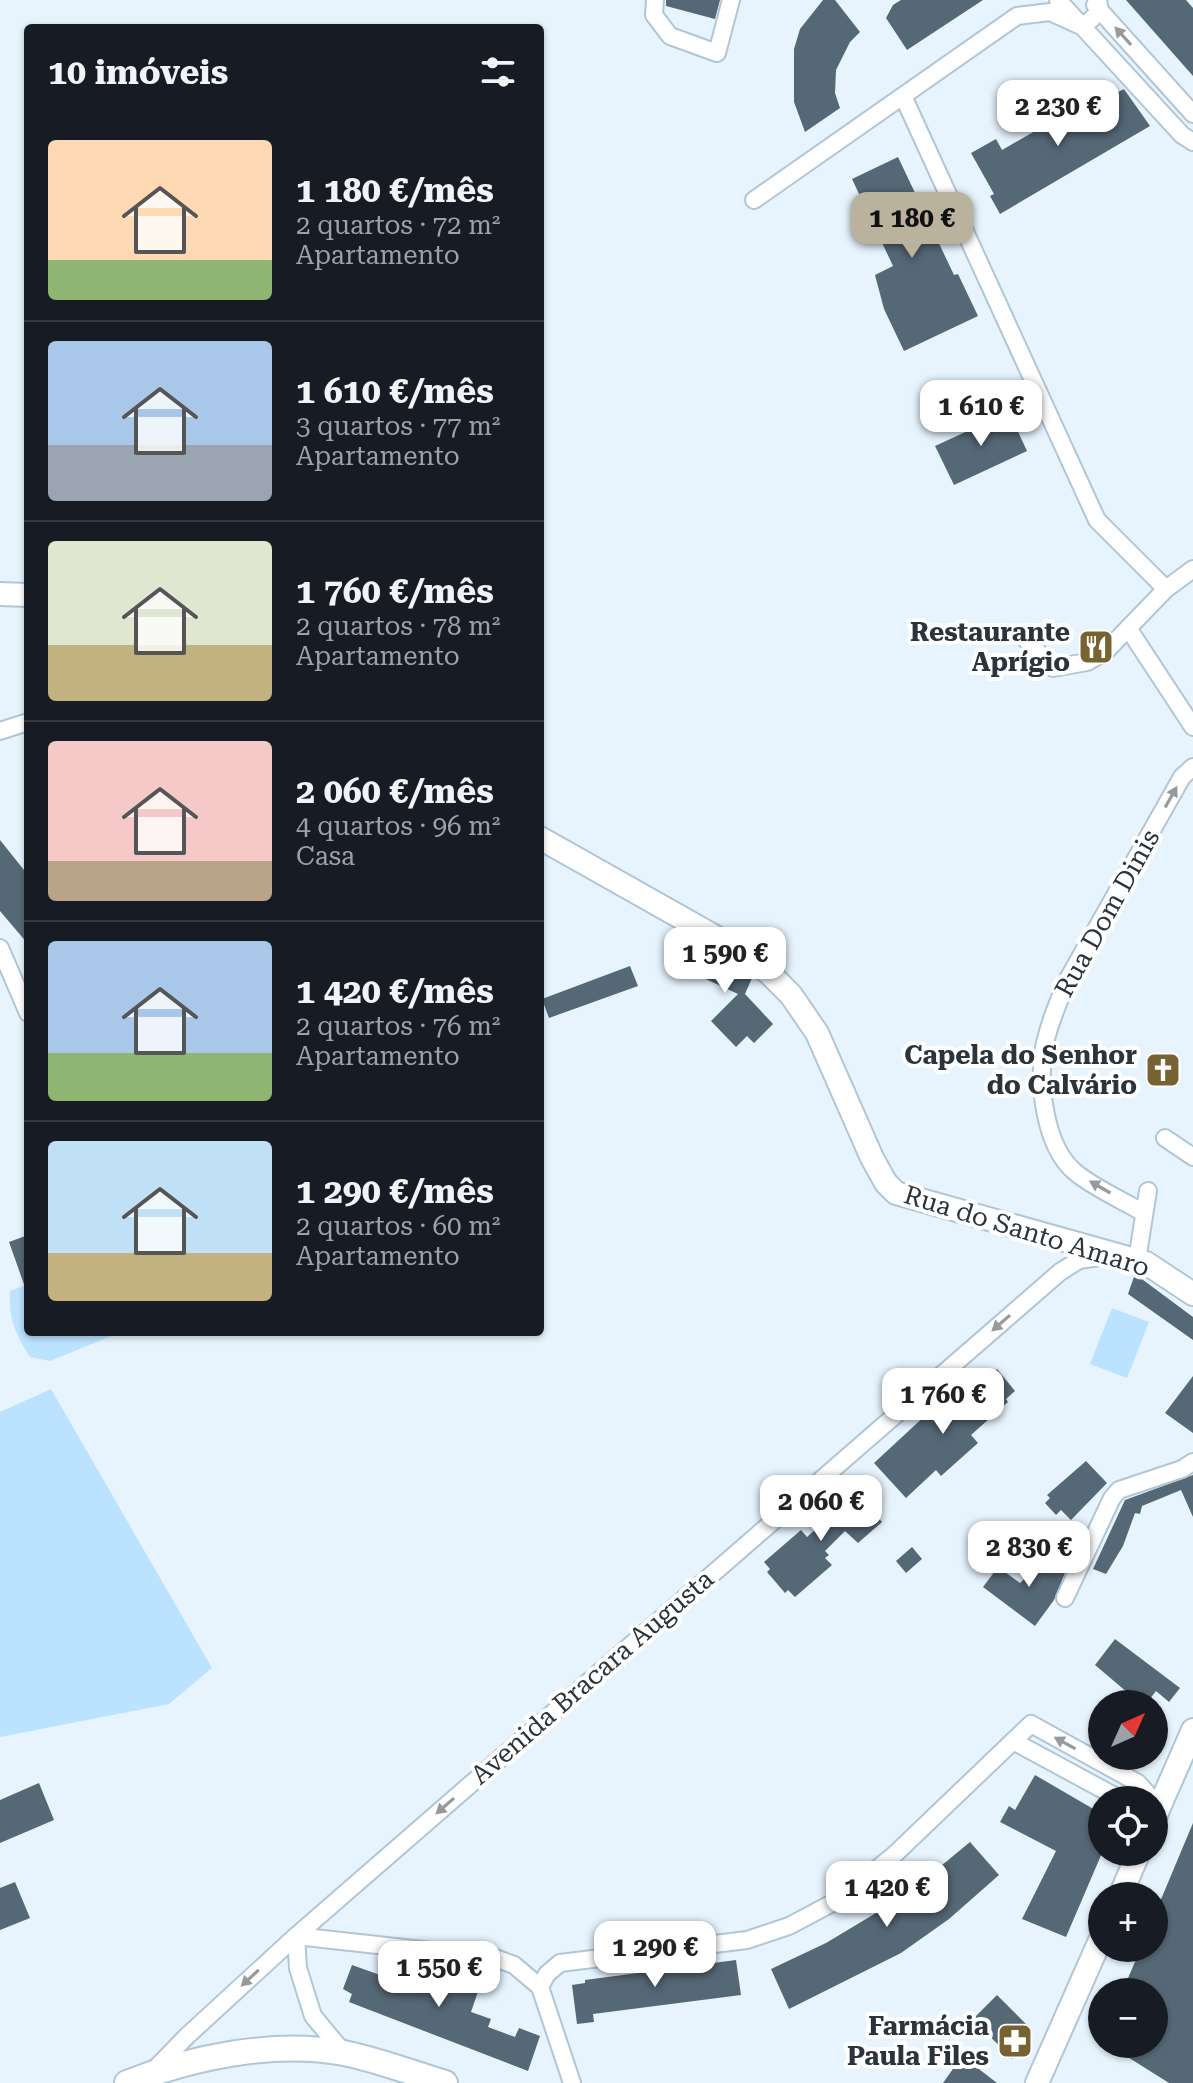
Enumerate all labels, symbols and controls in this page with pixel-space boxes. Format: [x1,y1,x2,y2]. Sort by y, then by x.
one-way arrow [1114,27,1132,46]
icon: filters [476,50,520,94]
text: 10 imóveis [48,52,228,92]
pin: 2 230 € [984,80,1132,148]
text: 2 230 € [1015,91,1101,121]
text: 1 180 €/mês [296,170,494,210]
icon: home [112,172,208,268]
pin: 1 180 € [838,192,986,260]
text: 1 180 € [869,203,955,233]
text: 2 quartos · 72 m² [296,210,500,240]
text: Apartamento [296,240,460,270]
text: 1 610 €/mês [296,371,494,411]
icon: home [112,373,208,469]
pin: 1 610 € [907,380,1055,448]
text: 1 610 € [938,391,1024,421]
text: 3 quartos · 77 m² [296,411,500,441]
text: Apartamento [296,441,460,471]
text: 1 760 €/mês [296,571,494,611]
icon: home [112,573,208,669]
text: 2 quartos · 78 m² [296,611,500,641]
place label: Restaurante Aprígio [910,617,1070,677]
restaurant icon: Restaurante Aprígio [1077,628,1115,666]
text: Apartamento [296,641,460,671]
text: 2 060 €/mês [296,771,494,811]
icon: home [112,773,208,869]
one-way arrow [1164,786,1178,808]
text: 4 quartos · 96 m² [296,811,500,841]
street label: Rua Dom Dinis [1049,824,1165,1002]
text: Casa [296,841,355,871]
pin: 1 590 € [651,927,799,995]
text: 1 590 € [682,938,768,968]
text: 1 420 €/mês [296,971,494,1011]
icon: home [112,973,208,1069]
text: 2 quartos · 76 m² [296,1011,500,1041]
place label: Capela do Senhor do Calvário [904,1040,1137,1100]
text: Apartamento [296,1041,460,1071]
church icon: Capela do Senhor do Calvário [1144,1051,1182,1089]
text: 1 290 €/mês [296,1171,494,1211]
icon: home [112,1173,208,1269]
street label: Rua do Santo Amaro [901,1179,1153,1283]
one-way arrow [1089,1180,1111,1194]
text: 2 quartos · 60 m² [296,1211,500,1241]
text: Apartamento [296,1241,460,1271]
one-way arrow [991,1314,1011,1331]
pin: 1 760 € [869,1368,1017,1436]
text: 1 760 € [900,1379,986,1409]
pin: 2 060 € [747,1475,895,1543]
text: 2 060 € [778,1486,864,1516]
pin: 2 830 € [955,1521,1103,1589]
text: 2 830 € [986,1532,1072,1562]
street label: Avenida Bracara Augusta [465,1564,719,1790]
north arrow [1088,1690,1168,1770]
map controls [1088,1690,1168,2058]
one-way arrow [1054,1736,1076,1750]
button: locate [1088,1786,1168,1866]
one-way arrow [435,1796,454,1814]
pin: 1 420 € [813,1861,961,1929]
text: 1 420 € [844,1872,930,1902]
button: + [1088,1882,1168,1962]
pin: 1 290 € [581,1921,729,1989]
text: 1 290 € [612,1932,698,1962]
pin: 1 550 € [365,1941,513,2009]
text: 1 550 € [396,1952,482,1982]
one-way arrow [241,1969,260,1987]
button: − [1088,1978,1168,2058]
place label: Farmácia Paula Files [847,2011,989,2071]
pharmacy icon: Farmácia Paula Files [996,2022,1034,2060]

